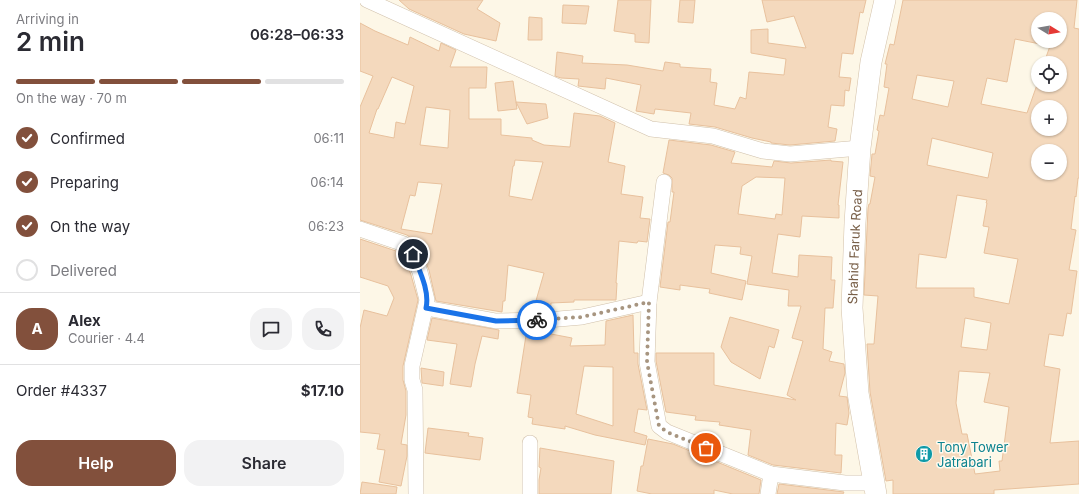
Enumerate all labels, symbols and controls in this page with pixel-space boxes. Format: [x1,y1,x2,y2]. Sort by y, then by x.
text: Arriving in [16,11,79,27]
north arrow [1031,12,1067,48]
map controls [1031,12,1067,180]
text: 06:28–06:33 [250,25,344,44]
text: 2 min [16,26,85,57]
button: locate [1031,56,1067,92]
text: On the way · 70 m [16,90,127,106]
button: + [1031,100,1067,136]
icon: check [16,127,38,149]
text: Confirmed [50,129,125,148]
text: 06:11 [313,130,344,146]
button: − [1031,144,1067,180]
icon: check [16,171,38,193]
text: Preparing [50,173,119,192]
text: 06:14 [310,174,344,190]
street label: Shahid Faruk Road [844,189,865,305]
icon: check [16,215,38,237]
text: On the way [50,217,130,236]
text: 06:23 [308,218,344,234]
pin [396,237,430,271]
icon: home [402,243,424,265]
text: Delivered [50,261,117,280]
courier [517,300,557,340]
button: chat [250,308,292,350]
button: phone [302,308,344,350]
icon: bike [526,309,548,331]
text: Alex [68,311,101,330]
text: A [31,319,43,338]
text: Courier · 4.4 [68,330,145,346]
text: Order #4337 [16,381,107,400]
text: $17.10 [301,381,344,400]
pin [689,431,723,465]
icon: bag [695,437,717,459]
place label: Tony Tower Jatrabari [937,439,1009,470]
button: Help [16,440,176,486]
button: Share [184,440,344,486]
building icon: Tony Tower Jatrabari [914,444,934,464]

